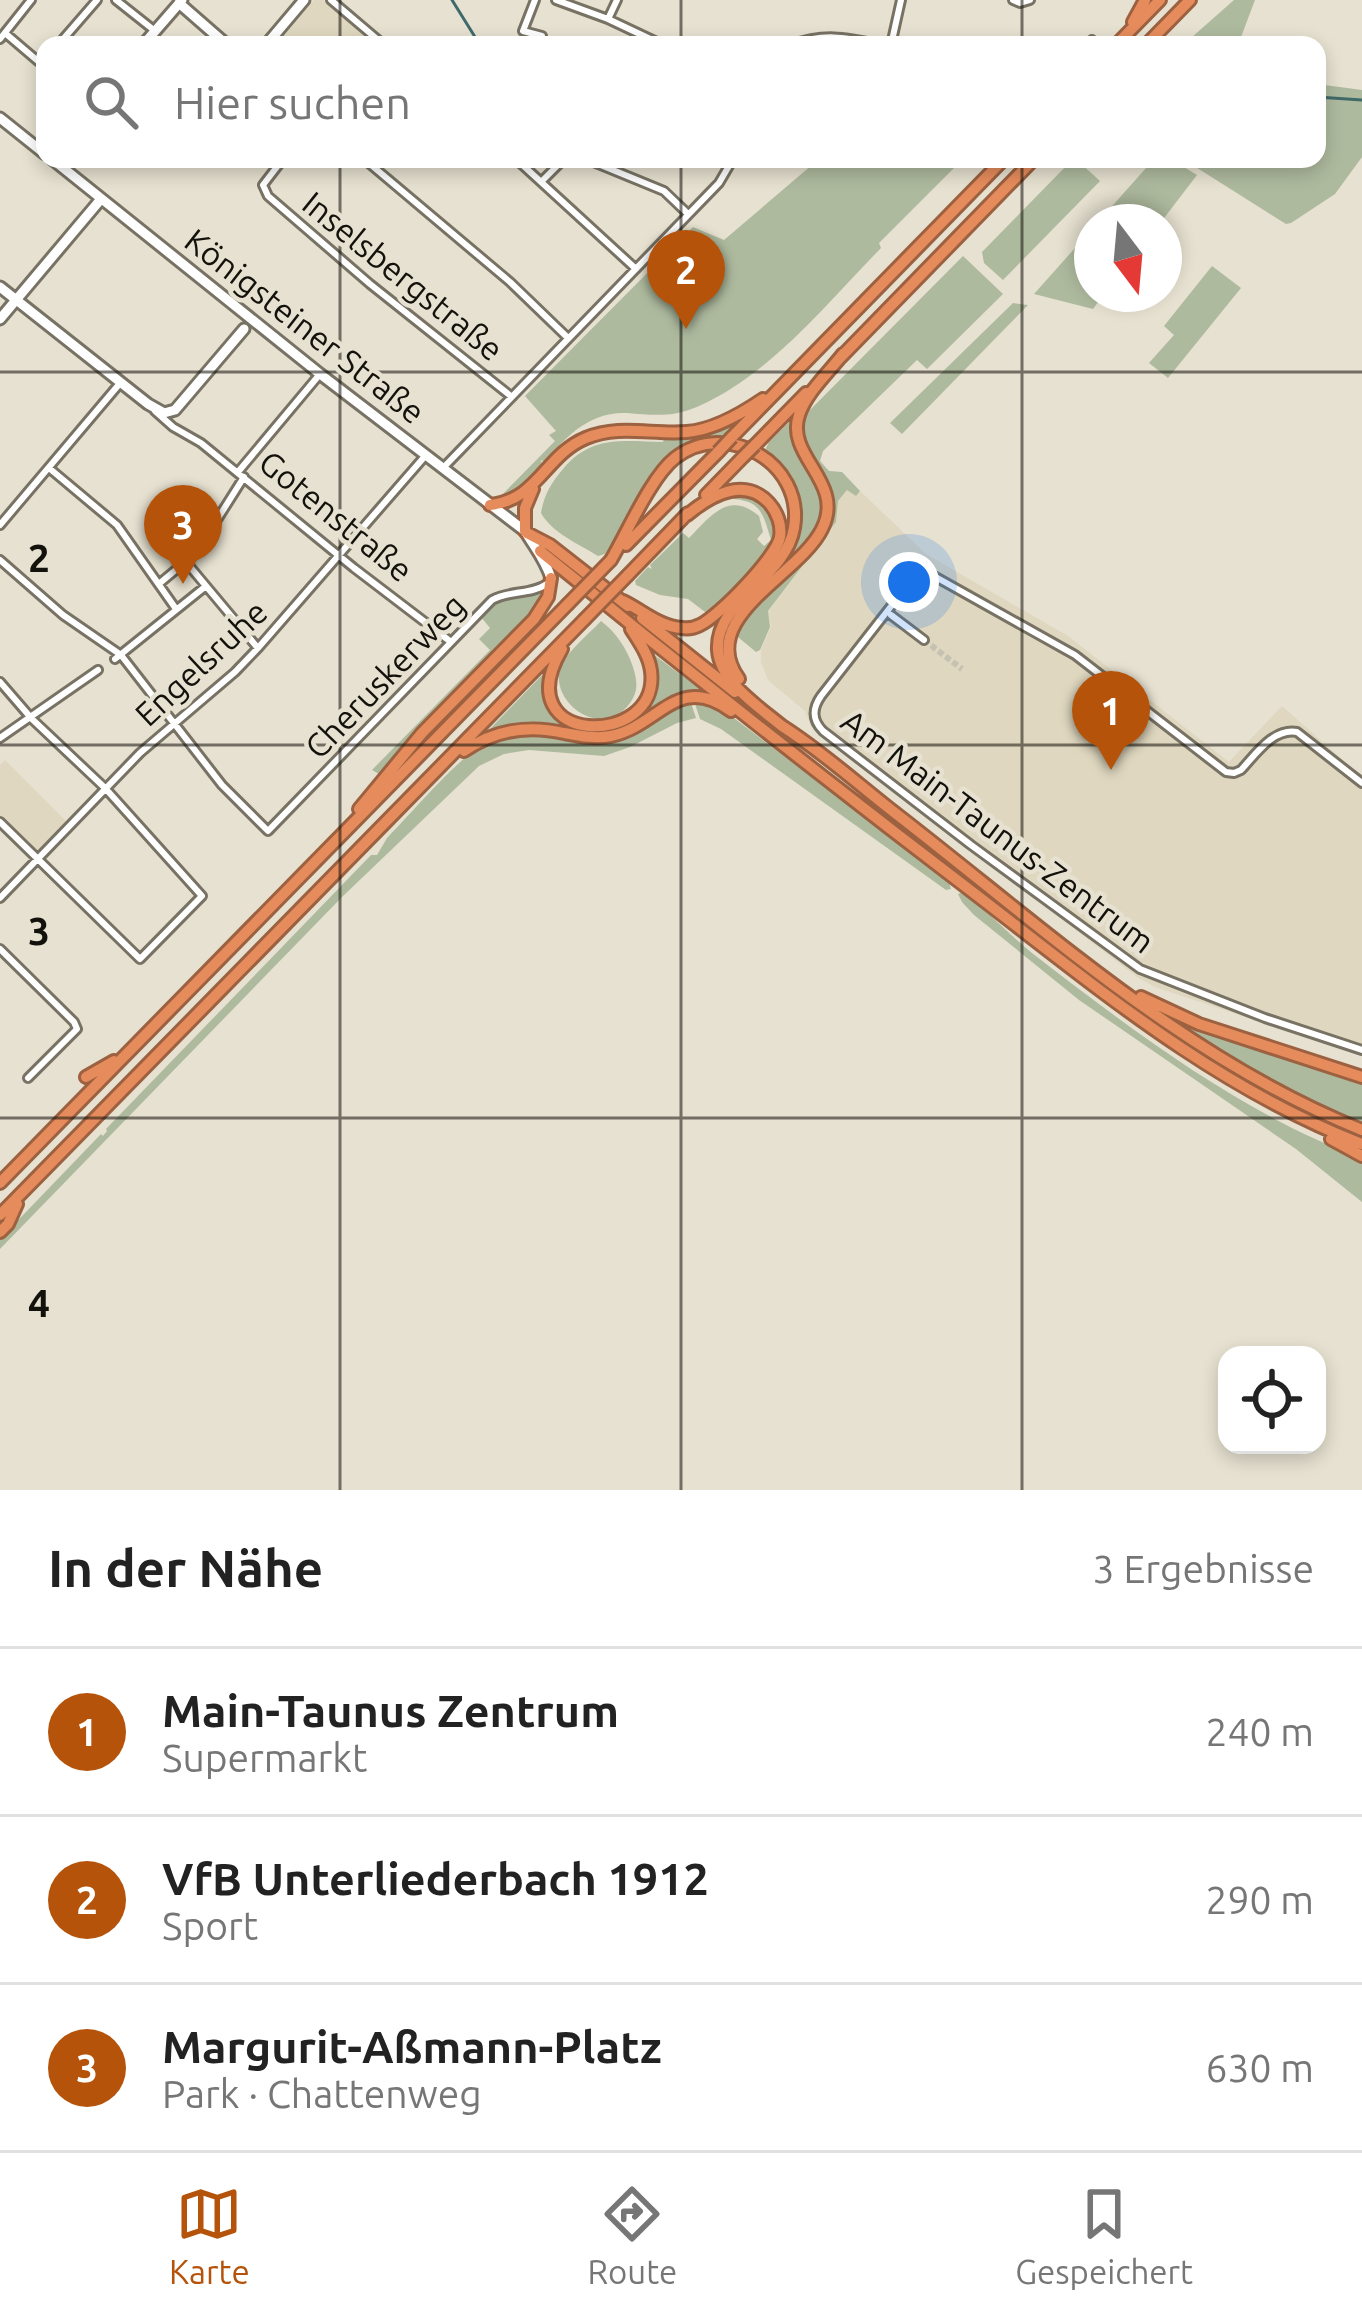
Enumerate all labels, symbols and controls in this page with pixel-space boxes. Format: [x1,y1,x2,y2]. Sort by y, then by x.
search box [36,36,1326,168]
icon: search [78,69,144,135]
text: Hier suchen [174,77,411,128]
street label: Inselsbergstraße [296,184,511,368]
north arrow [1074,204,1182,312]
street label: Königsteiner Straße [178,221,432,430]
pin: 2 [647,230,725,329]
street label: Gotenstraße [252,443,420,589]
pin: 3 [144,485,222,584]
text: 2 [28,536,50,579]
your location [879,552,939,612]
street label: Cheruskerweg [297,586,472,765]
street label: Engelsruhe [127,593,274,733]
pin: 1 [1072,671,1150,770]
street label: Am Main-Taunus-Zentrum [835,701,1162,960]
text: 3 [28,909,50,952]
text: 4 [28,1281,50,1324]
map controls [1218,1346,1326,1454]
button: locate [1218,1346,1326,1454]
text: In der Nähe [48,1539,323,1597]
text: 3 Ergebnisse [1093,1547,1314,1590]
text: Main-Taunus Zentrum [162,1685,619,1736]
text: 1 [76,1710,98,1753]
text: 240 m [1205,1710,1314,1753]
text: Supermarkt [162,1736,367,1779]
text: VfB Unterliederbach 1912 [162,1853,709,1904]
text: 2 [76,1878,98,1921]
text: 290 m [1205,1878,1314,1921]
text: Sport [162,1904,258,1947]
text: Margurit-Aßmann-Platz [162,2021,662,2072]
text: 3 [76,2046,98,2089]
text: 630 m [1205,2046,1314,2089]
text: Park · Chattenweg [162,2072,482,2115]
tab: Karte [169,2181,250,2290]
tab: Route [588,2181,677,2290]
tab: Gespeichert [1015,2181,1193,2290]

